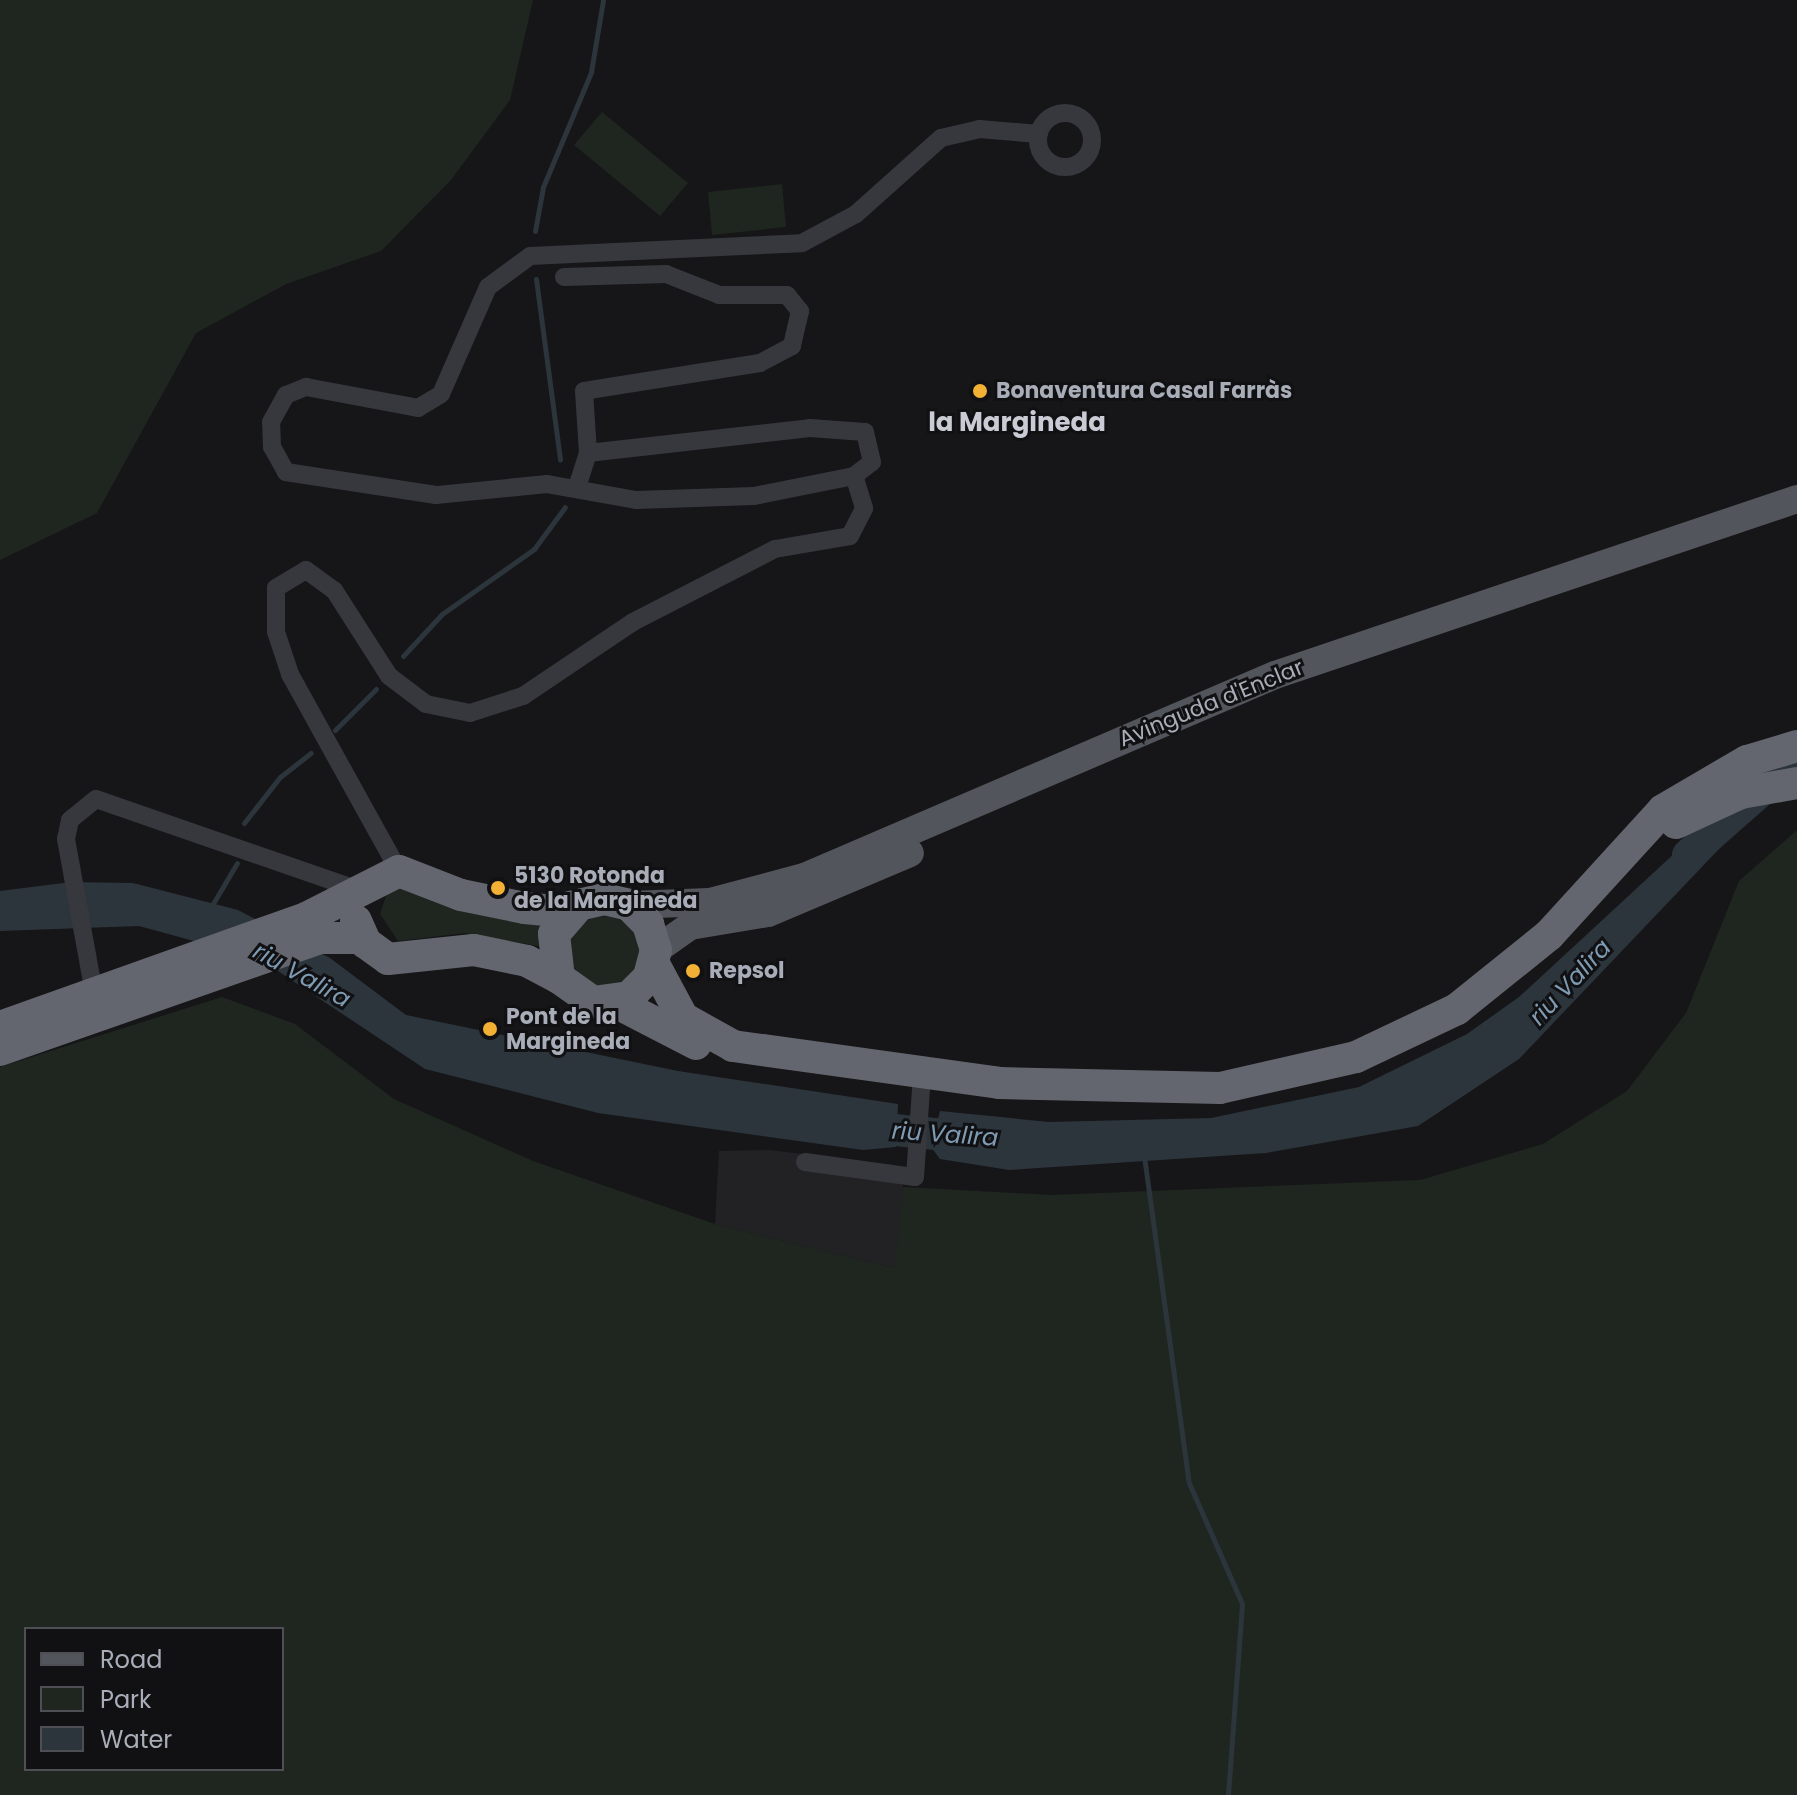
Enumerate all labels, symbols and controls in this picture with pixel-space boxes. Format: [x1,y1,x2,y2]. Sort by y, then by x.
place label: Bonaventura Casal Farràs [996,378,1292,404]
marker: Bonaventura Casal Farràs [971,382,989,400]
district label: la Margineda [928,407,1106,439]
street label: Avinguda d'Enclar [1115,654,1307,752]
place label: 5130 Rotonda de la Margineda [514,862,697,914]
marker: 5130 Rotonda de la Margineda [489,879,507,897]
water label: riu Valira [1523,933,1617,1031]
water label: riu Valira [248,937,356,1013]
place label: Repsol [709,958,785,984]
marker: Repsol [684,962,702,980]
place label: Pont de la Margineda [506,1003,630,1054]
marker: Pont de la Margineda [481,1020,499,1038]
water label: riu Valira [891,1116,999,1152]
legend [24,1627,284,1771]
text: Road [100,1643,162,1676]
text: Park [100,1683,151,1716]
text: Water [100,1723,172,1756]

